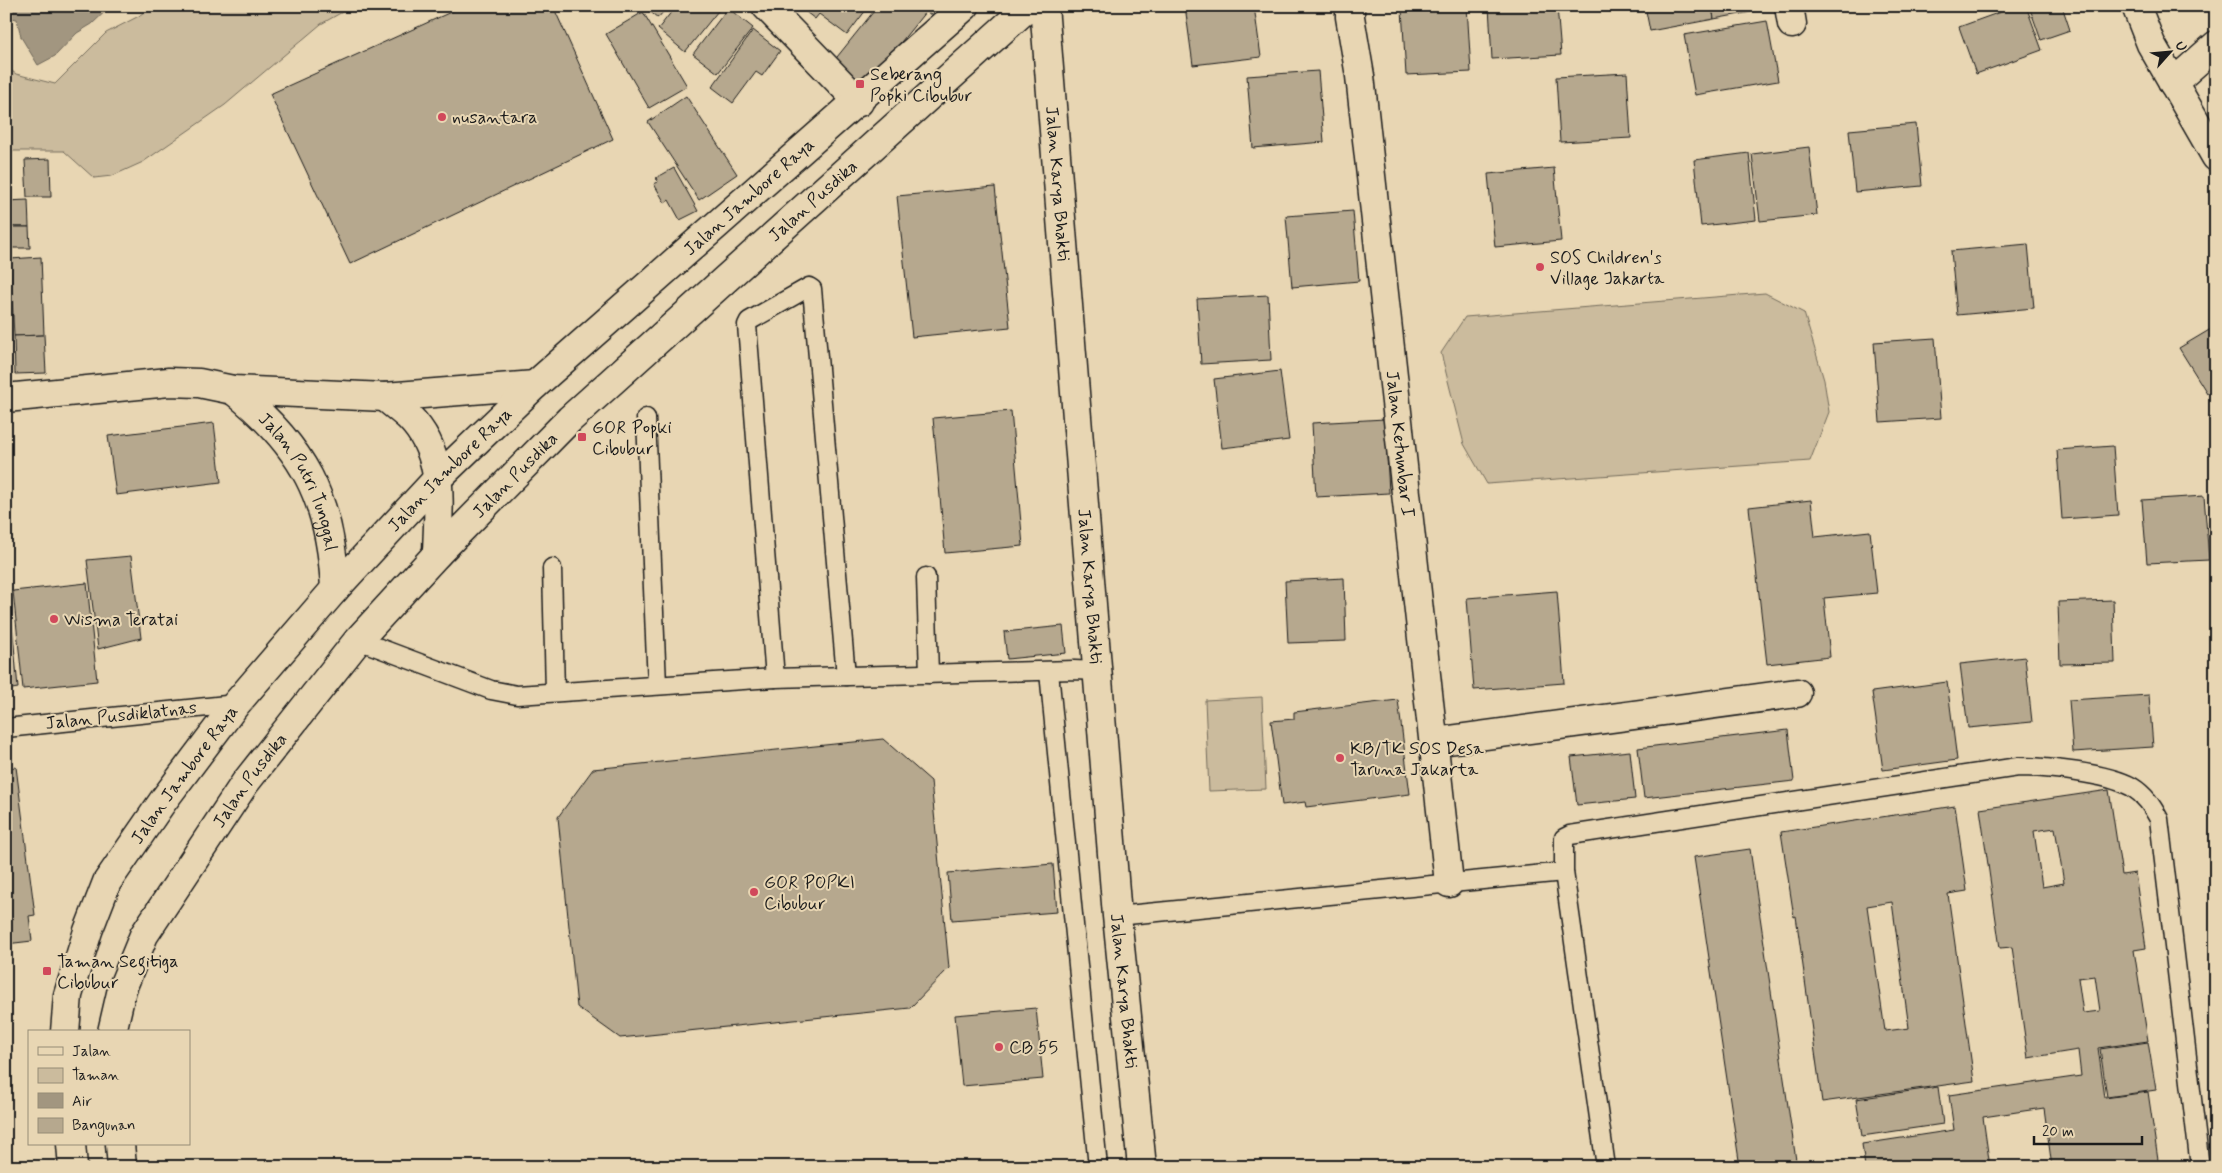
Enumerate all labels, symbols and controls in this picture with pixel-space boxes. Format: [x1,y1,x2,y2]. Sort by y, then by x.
north arrow [2144,28,2194,78]
text: U [2171,38,2191,55]
place label: Seberang Popki Cibubur [870,63,973,108]
marker: Seberang Popki Cibubur [854,78,866,90]
street label: Jalan Karya Bhakti [1039,105,1075,262]
place label: nusantara [452,106,538,130]
marker: nusantara [436,111,448,123]
street label: Jalan Jambore Raya [679,133,820,262]
street label: Jalan Pusdika [764,155,863,248]
place label: SOS Children's Village Jakarta [1550,246,1665,291]
marker: SOS Children's Village Jakarta [1534,261,1546,273]
street label: Jalan Ketumbar I [1380,369,1420,519]
street label: Jalan Jambore Raya [383,402,517,538]
street label: Jalan Putri Tunggal [253,407,342,552]
place label: GOR Popki Cibubur [592,416,672,461]
street label: Jalan Pusdika [468,427,564,524]
marker: GOR Popki Cibubur [576,431,588,443]
street label: Jalan Karya Bhakti [1071,508,1108,665]
place label: Wisma Teratai [64,608,178,632]
marker: Wisma Teratai [48,613,60,625]
street label: Jalan Pusdiklatnas [44,696,198,736]
street label: Jalan Jambore Raya [126,701,244,849]
street label: Jalan Pusdika [208,728,293,833]
place label: KB/TK SOS Desa Taruna Jakarta [1350,737,1484,782]
marker: KB/TK SOS Desa Taruna Jakarta [1334,752,1346,764]
place label: GOR POPKI Cibubur [764,871,855,916]
marker: GOR POPKI Cibubur [748,886,760,898]
street label: Jalan Karya Bhakti [1104,912,1143,1070]
place label: Taman Segitiga Cibubur [57,950,179,995]
marker: Taman Segitiga Cibubur [41,965,53,977]
legend [28,1030,190,1146]
place label: CB 55 [1009,1036,1058,1060]
marker: CB 55 [993,1041,1005,1053]
text: Jalan [72,1042,111,1062]
text: Taman [72,1066,120,1086]
text: Air [72,1092,92,1112]
scale bar [2034,1113,2142,1145]
text: Bangunan [72,1116,135,1137]
text: 20 m [2042,1122,2074,1142]

